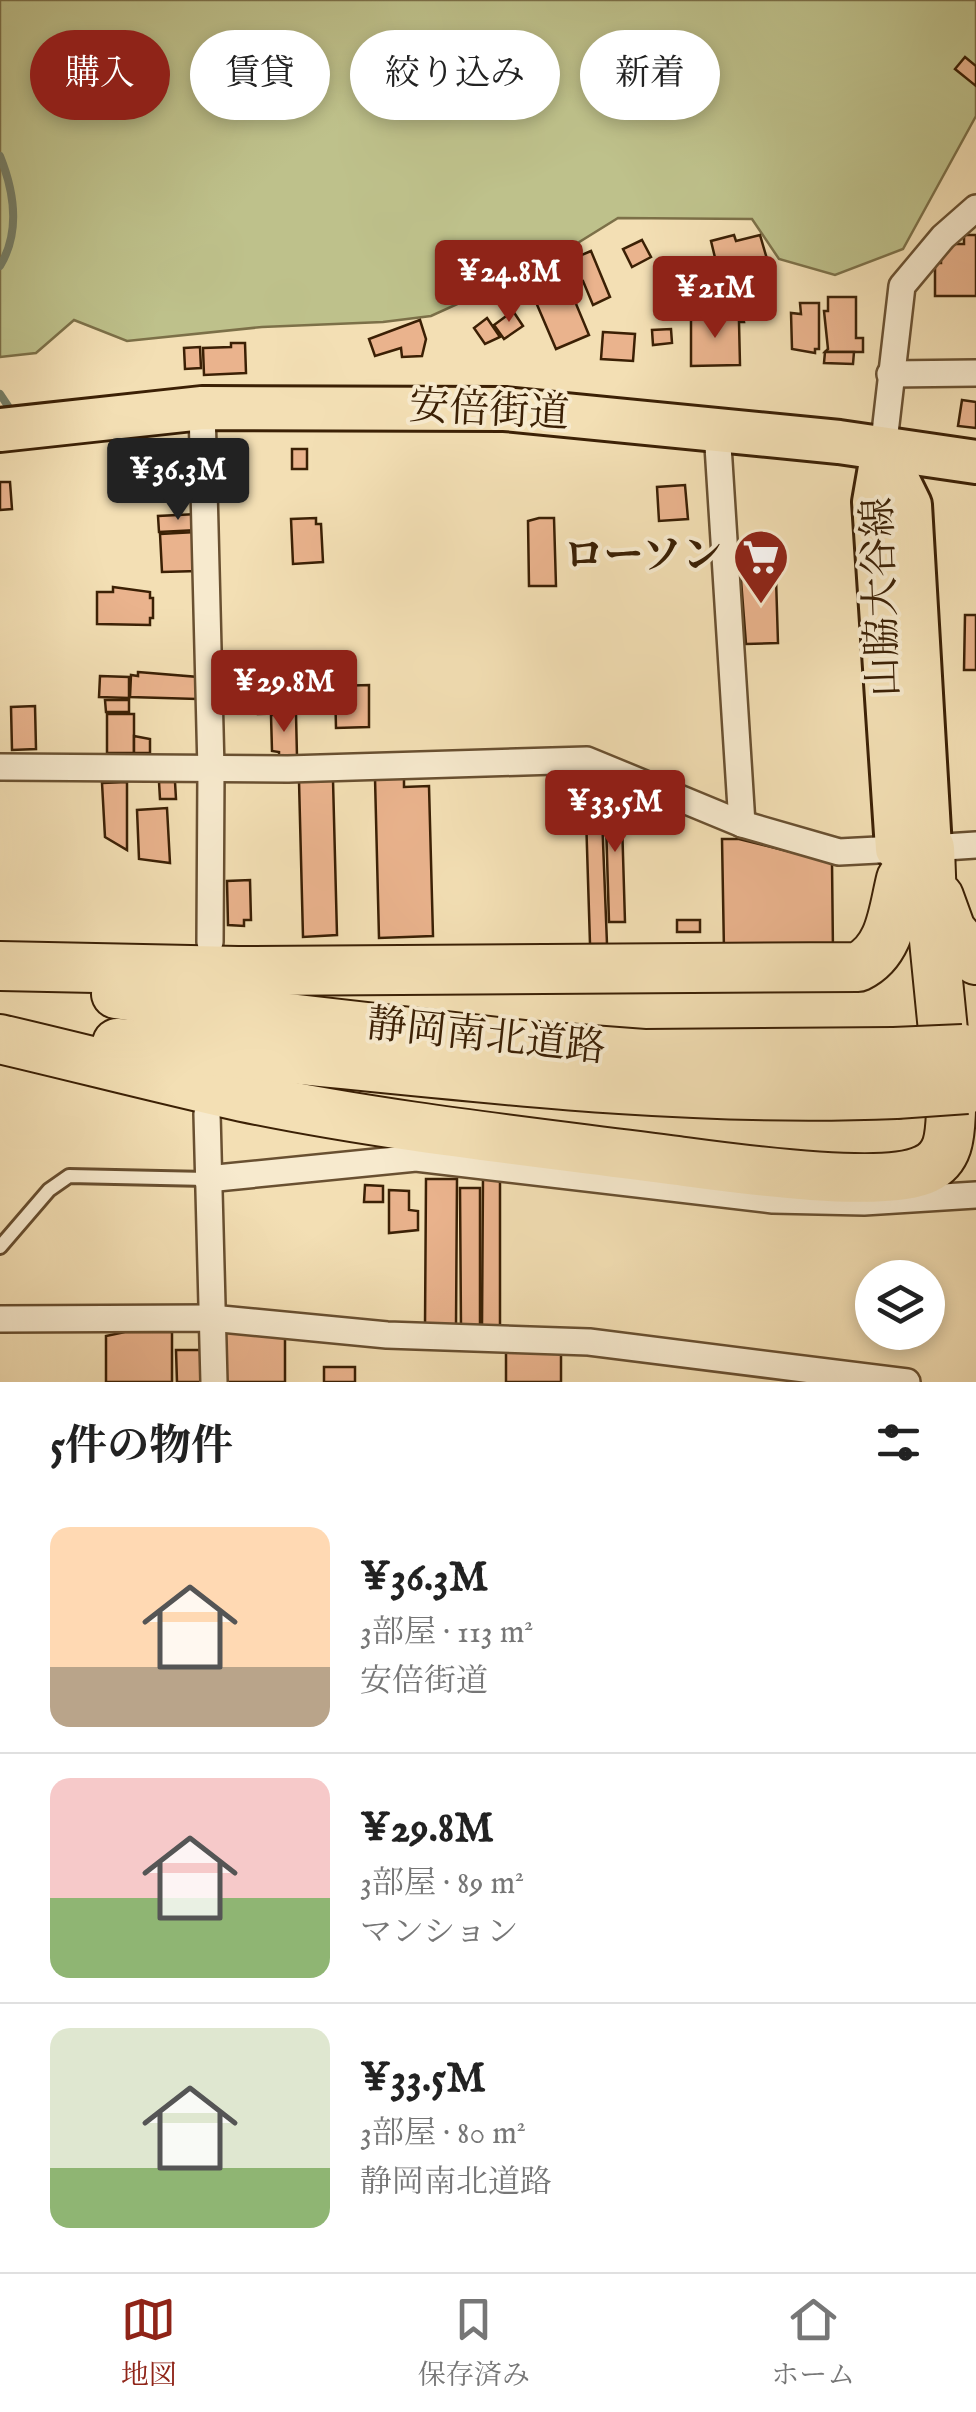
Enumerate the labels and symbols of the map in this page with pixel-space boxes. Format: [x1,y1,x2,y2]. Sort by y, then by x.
pin: ¥24.8M [428,240,590,325]
pin: ¥21M [656,256,774,341]
street label: 安倍街道 [408,382,570,442]
pin: ¥36.3M [97,438,259,523]
street label: 山脇大谷線 [854,496,912,698]
supermarket icon: ローソン [731,527,791,606]
place label: ローソン [564,532,722,583]
pin: ¥29.8M [203,650,365,735]
pin: ¥33.5M [534,770,696,855]
street label: 静岡南北道路 [364,1000,608,1076]

